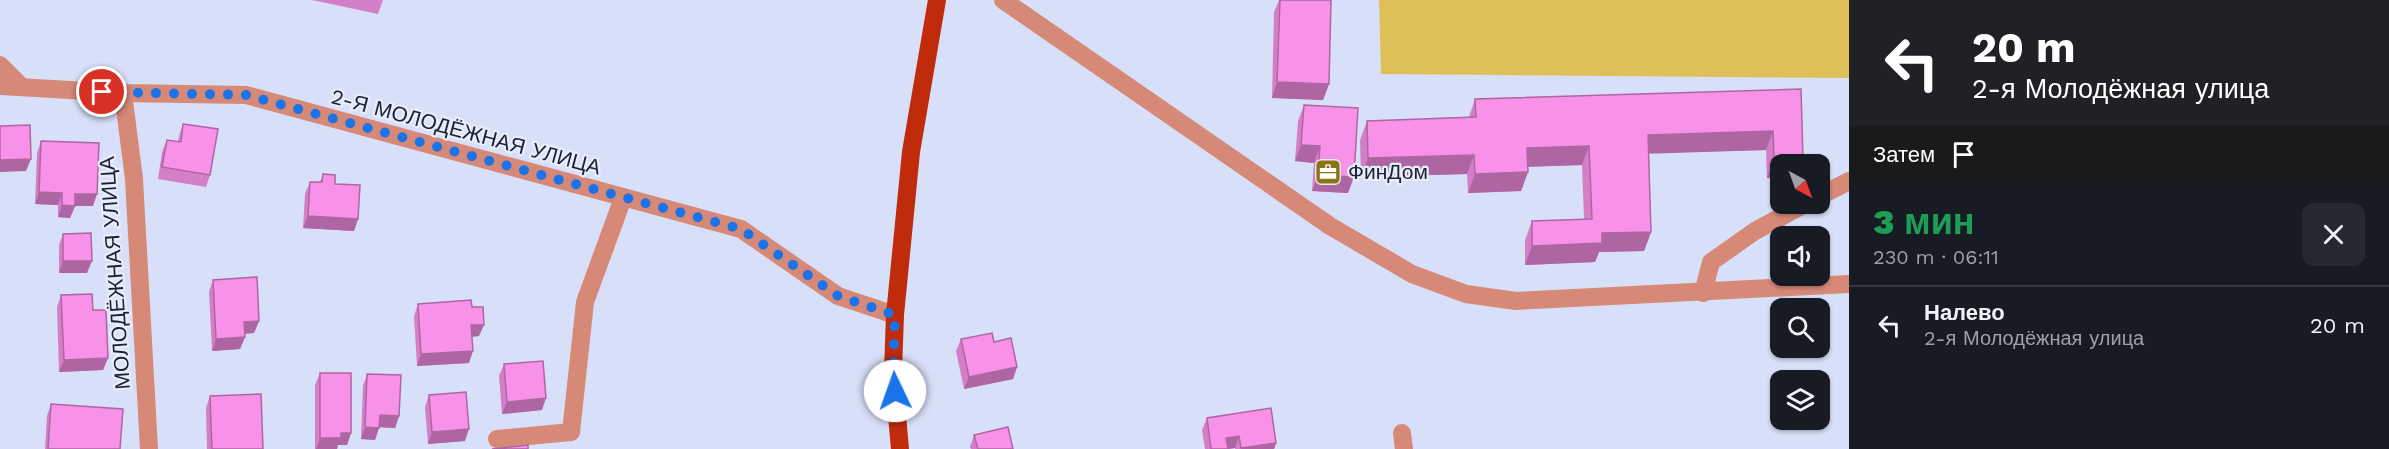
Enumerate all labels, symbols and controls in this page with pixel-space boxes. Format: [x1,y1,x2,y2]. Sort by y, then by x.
text: 20 m [1972,23,2076,72]
icon: left [1873,24,1951,102]
pin [76,66,127,117]
text: 2-я Молодёжная улица [1972,73,2269,105]
icon: arrive [85,75,118,108]
street label: 2-Я МОЛОДЁЖНАЯ УЛИЦА [328,83,604,180]
icon: arrive [1947,138,1980,171]
text: Затем [1873,142,1935,167]
north arrow [1770,154,1830,214]
map controls [1770,154,1830,430]
street label: МОЛОДЁЖНАЯ УЛИЦА [94,156,135,390]
office icon: ФинДом [1313,157,1343,187]
place label: ФинДом [1348,159,1428,184]
text: 3 мин [1873,201,1975,243]
button: close [2302,203,2365,266]
button: sound [1770,226,1830,286]
text: 230 m · 06:11 [1873,245,1999,269]
button: search [1770,298,1830,358]
text: Налево [1924,300,2005,325]
icon: left [1873,309,1906,342]
text: 20 m [2310,313,2365,338]
text: 2-я Молодёжная улица [1924,326,2144,350]
position arrow [863,359,927,423]
button: layers [1770,370,1830,430]

